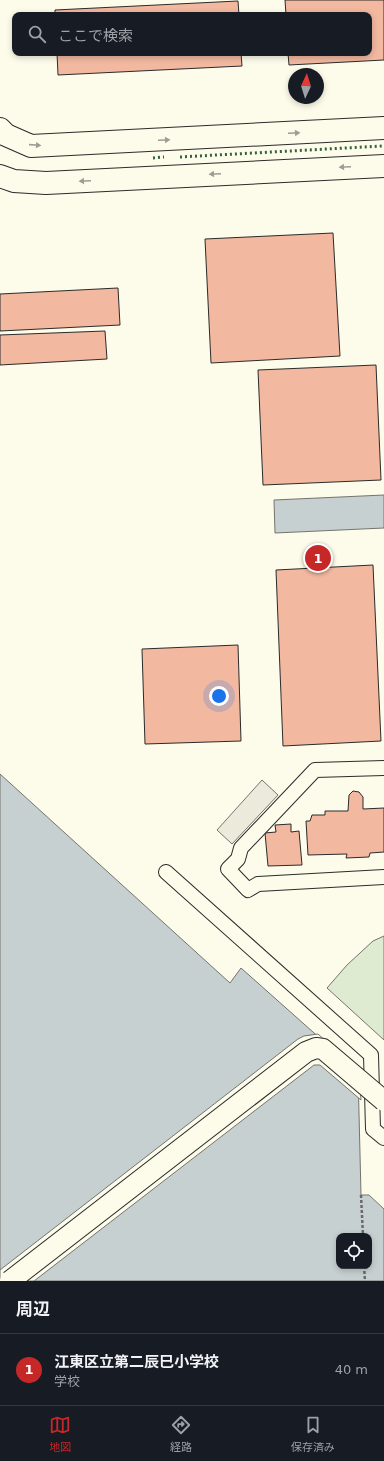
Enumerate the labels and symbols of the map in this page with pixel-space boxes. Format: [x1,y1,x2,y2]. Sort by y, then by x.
north arrow [288,68,324,104]
one-way arrow [288,130,301,136]
one-way arrow [158,137,171,143]
one-way arrow [28,141,41,148]
one-way arrow [339,164,351,171]
one-way arrow [208,171,221,177]
one-way arrow [79,177,91,184]
pin: 1 [305,543,331,573]
your location [209,686,229,706]

